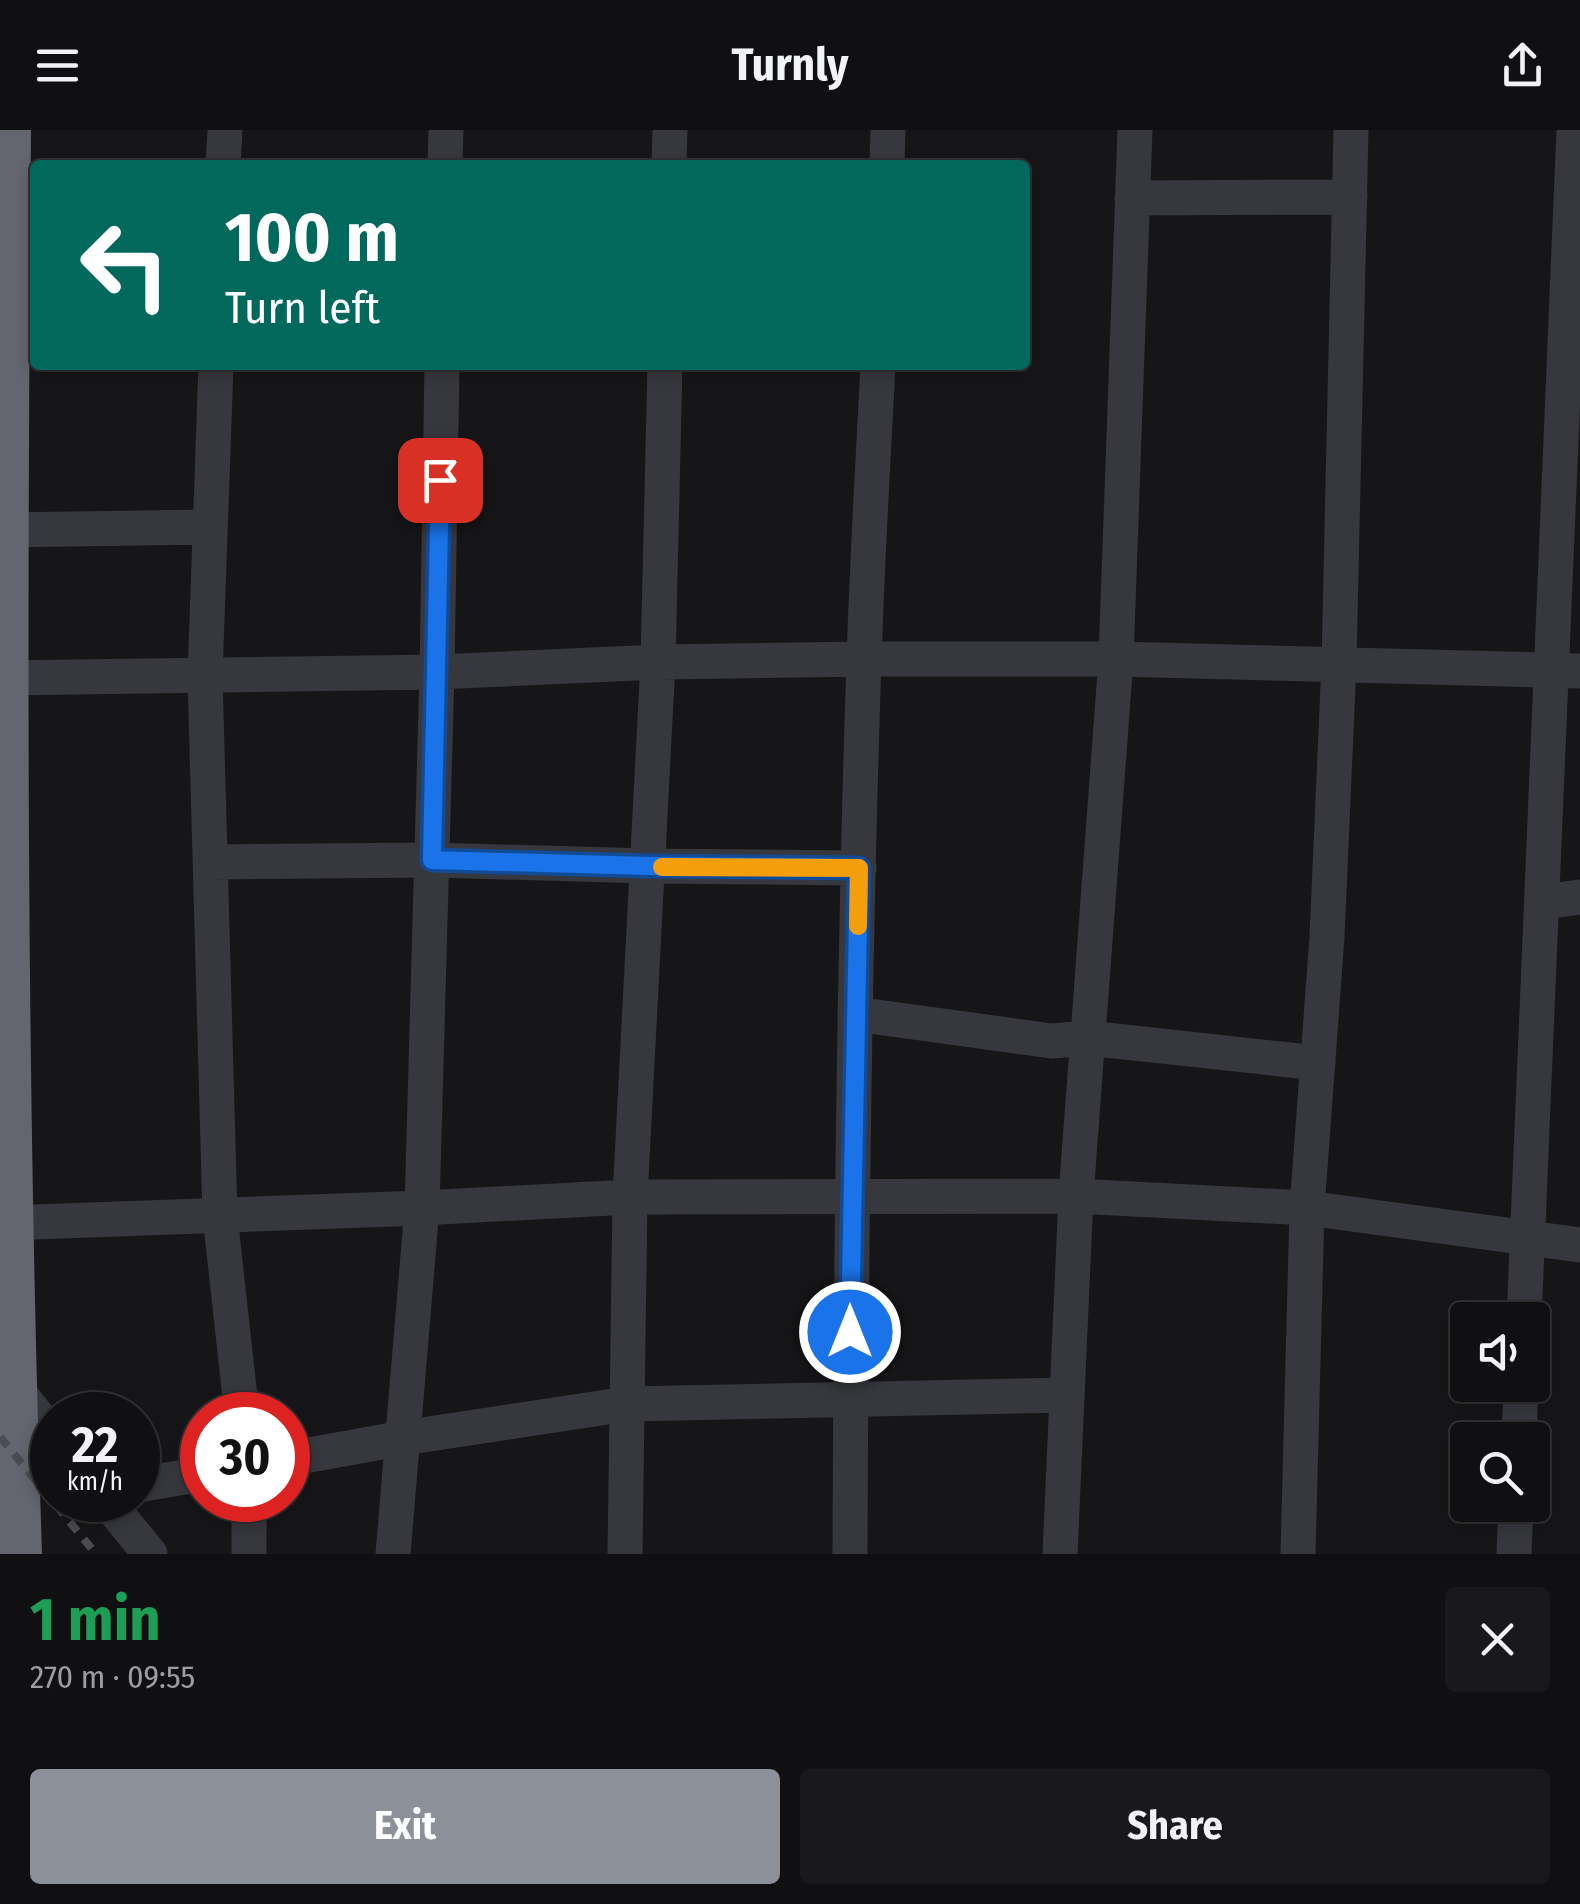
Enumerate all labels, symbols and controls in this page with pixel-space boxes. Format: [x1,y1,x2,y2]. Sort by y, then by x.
icon: menu [30,38,85,93]
text: Turnly [732,38,848,92]
icon: share [1495,38,1550,93]
text: 100 m [225,196,399,280]
icon: left [60,200,190,330]
text: Turn left [225,281,380,335]
pin [398,438,483,523]
icon: arrive [413,453,468,508]
position arrow [798,1280,902,1384]
map controls [1450,1302,1550,1522]
button: sound [1450,1302,1550,1402]
speed limit sign: 30 [180,1392,310,1522]
text: 22 [72,1415,118,1475]
button: search [1450,1422,1550,1522]
text: km/h [67,1467,123,1497]
text: 1 min [30,1584,161,1656]
button: close [1445,1587,1550,1692]
text: 270 m · 09:55 [30,1658,195,1696]
button: Exit [30,1769,780,1884]
button: Share [800,1769,1550,1884]

